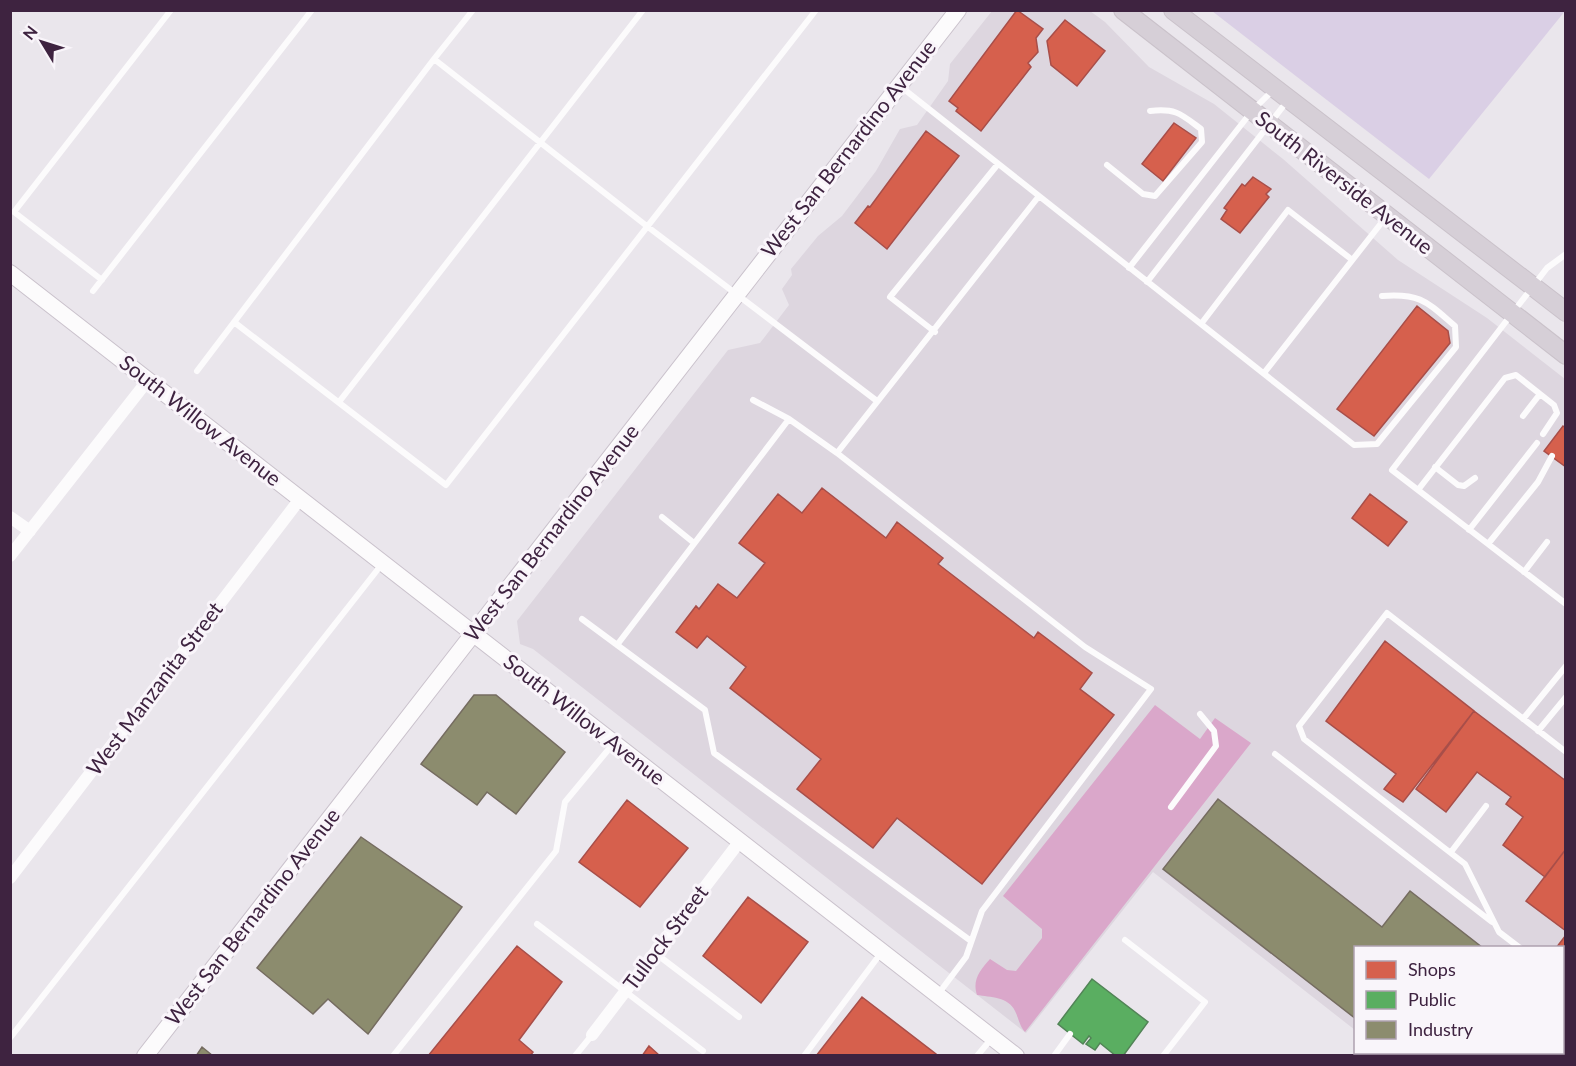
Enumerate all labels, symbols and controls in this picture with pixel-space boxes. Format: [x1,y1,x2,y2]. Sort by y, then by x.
north arrow [12,12,72,72]
text: N [19,22,41,43]
street label: West San Bernardino Avenue [755,35,940,262]
street label: South Riverside Avenue [1251,105,1439,259]
street label: South Willow Avenue [115,349,287,491]
street label: West San Bernardino Avenue [458,419,643,646]
street label: West Manzanita Street [81,596,227,780]
street label: South Willow Avenue [499,648,671,790]
street label: West San Bernardino Avenue [159,803,344,1030]
street label: Tullock Street [617,879,713,995]
legend [1354,946,1564,1054]
text: Shops [1408,958,1456,980]
text: Public [1408,988,1456,1010]
text: Industry [1408,1018,1474,1040]

